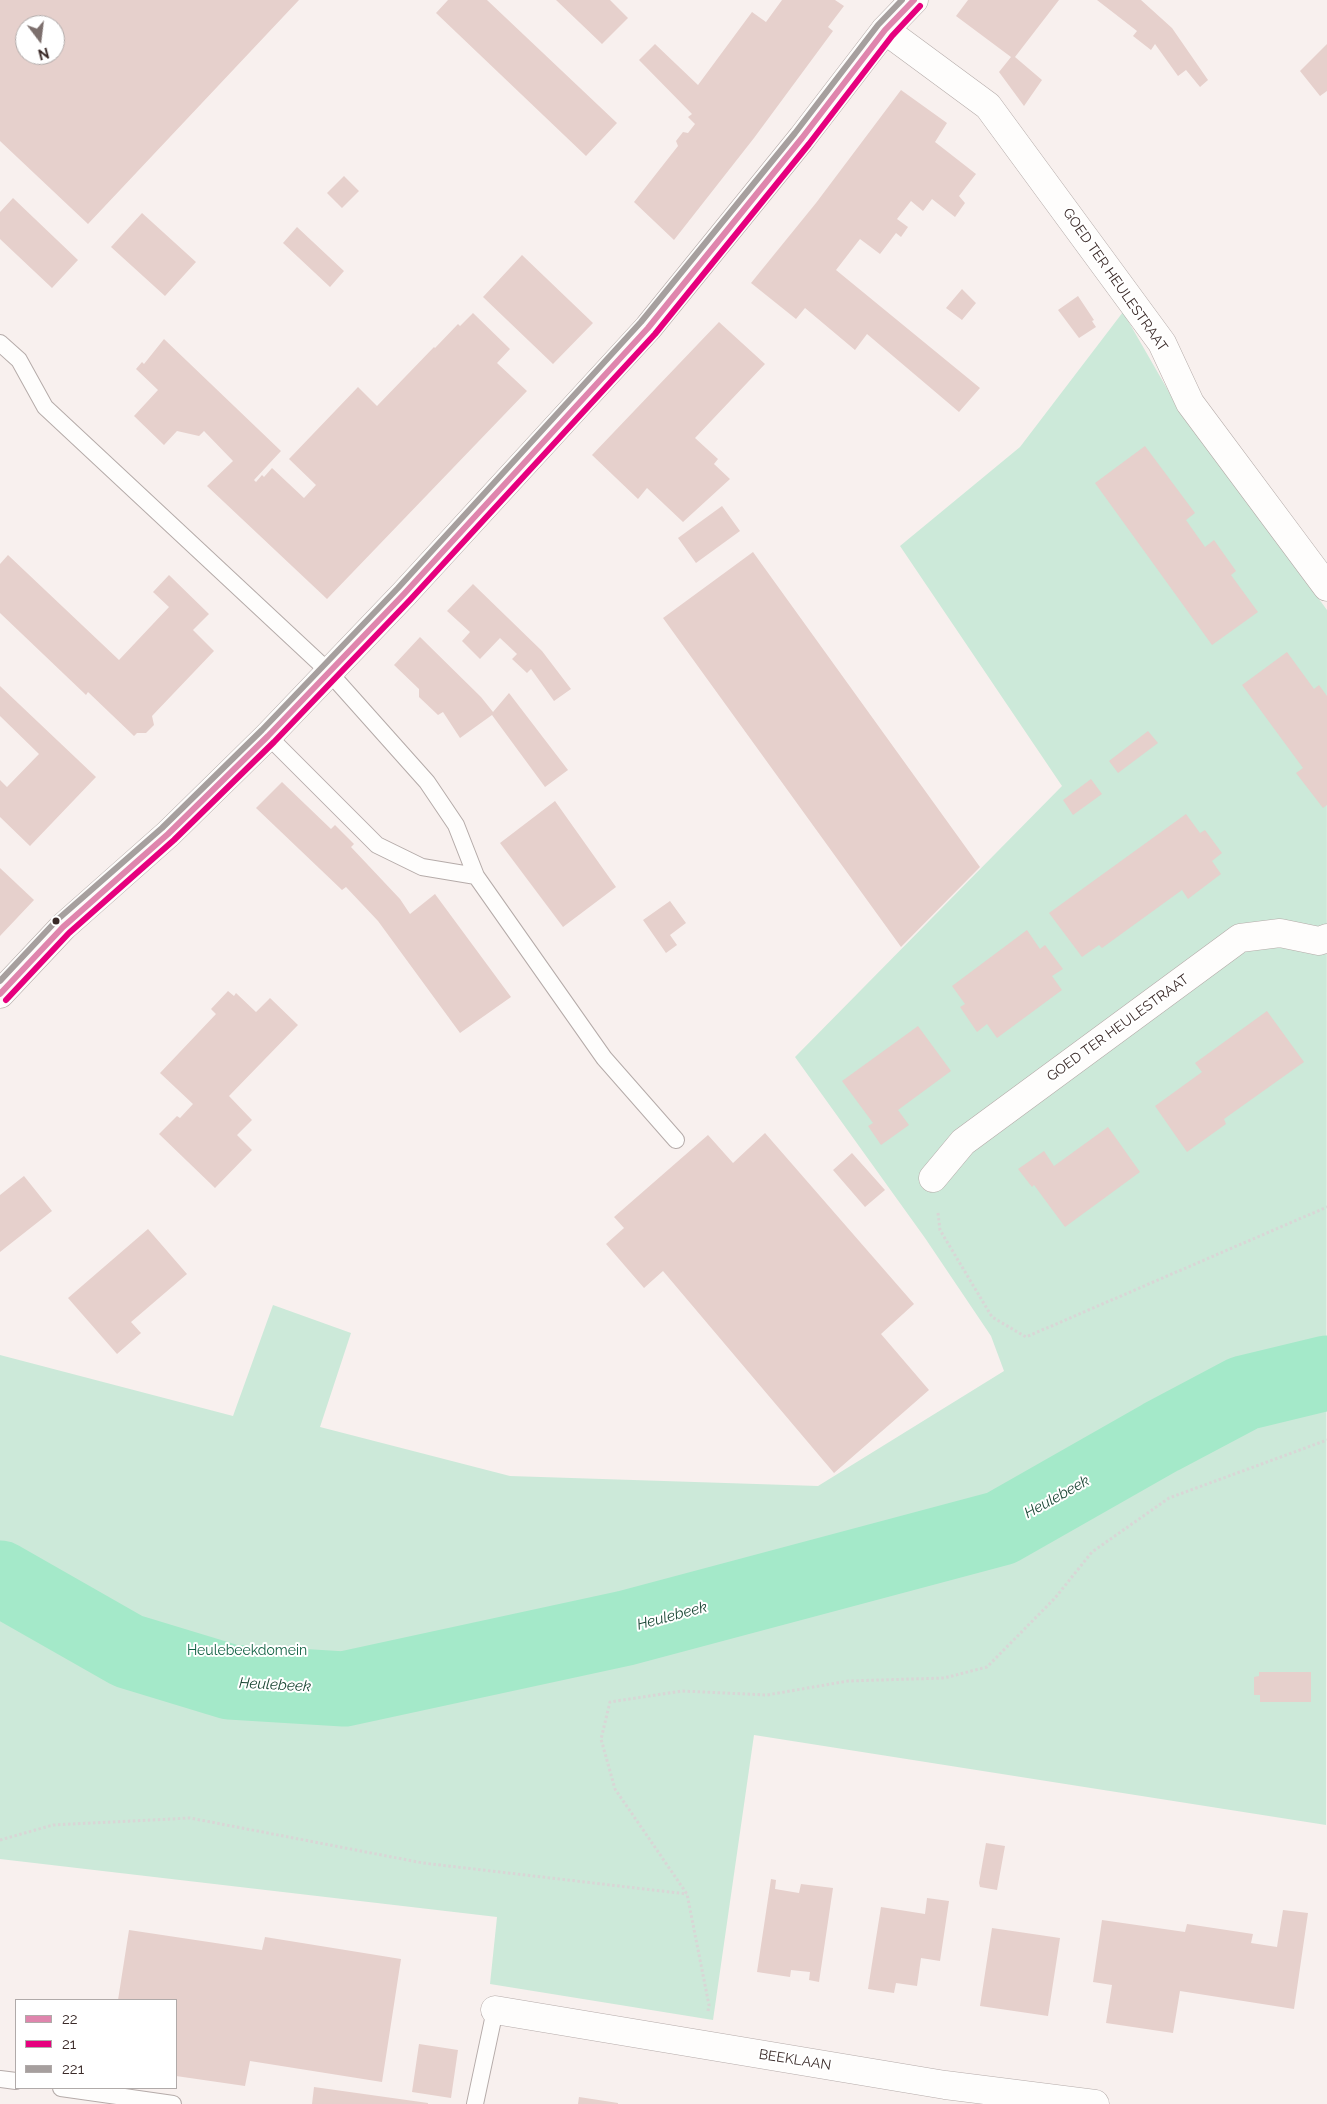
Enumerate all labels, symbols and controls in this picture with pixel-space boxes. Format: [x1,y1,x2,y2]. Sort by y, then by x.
north arrow [15,15,65,65]
text: N [36,44,51,63]
street label: GOED TER HEULESTRAAT [1059,205,1171,355]
unlabelled marker [51,916,61,926]
street label: GOED TER HEULESTRAAT [1044,971,1192,1085]
water label: Heulebeek [1021,1472,1093,1522]
water label: Heulebeek [635,1598,709,1634]
park label: Heulebeekdomein [187,1643,307,1659]
water label: Heulebeek [239,1674,311,1696]
legend [15,1999,178,2089]
text: 22 [62,2010,78,2028]
text: 21 [62,2035,76,2053]
street label: BEEKLAAN [757,2046,833,2074]
text: 221 [62,2060,84,2078]

